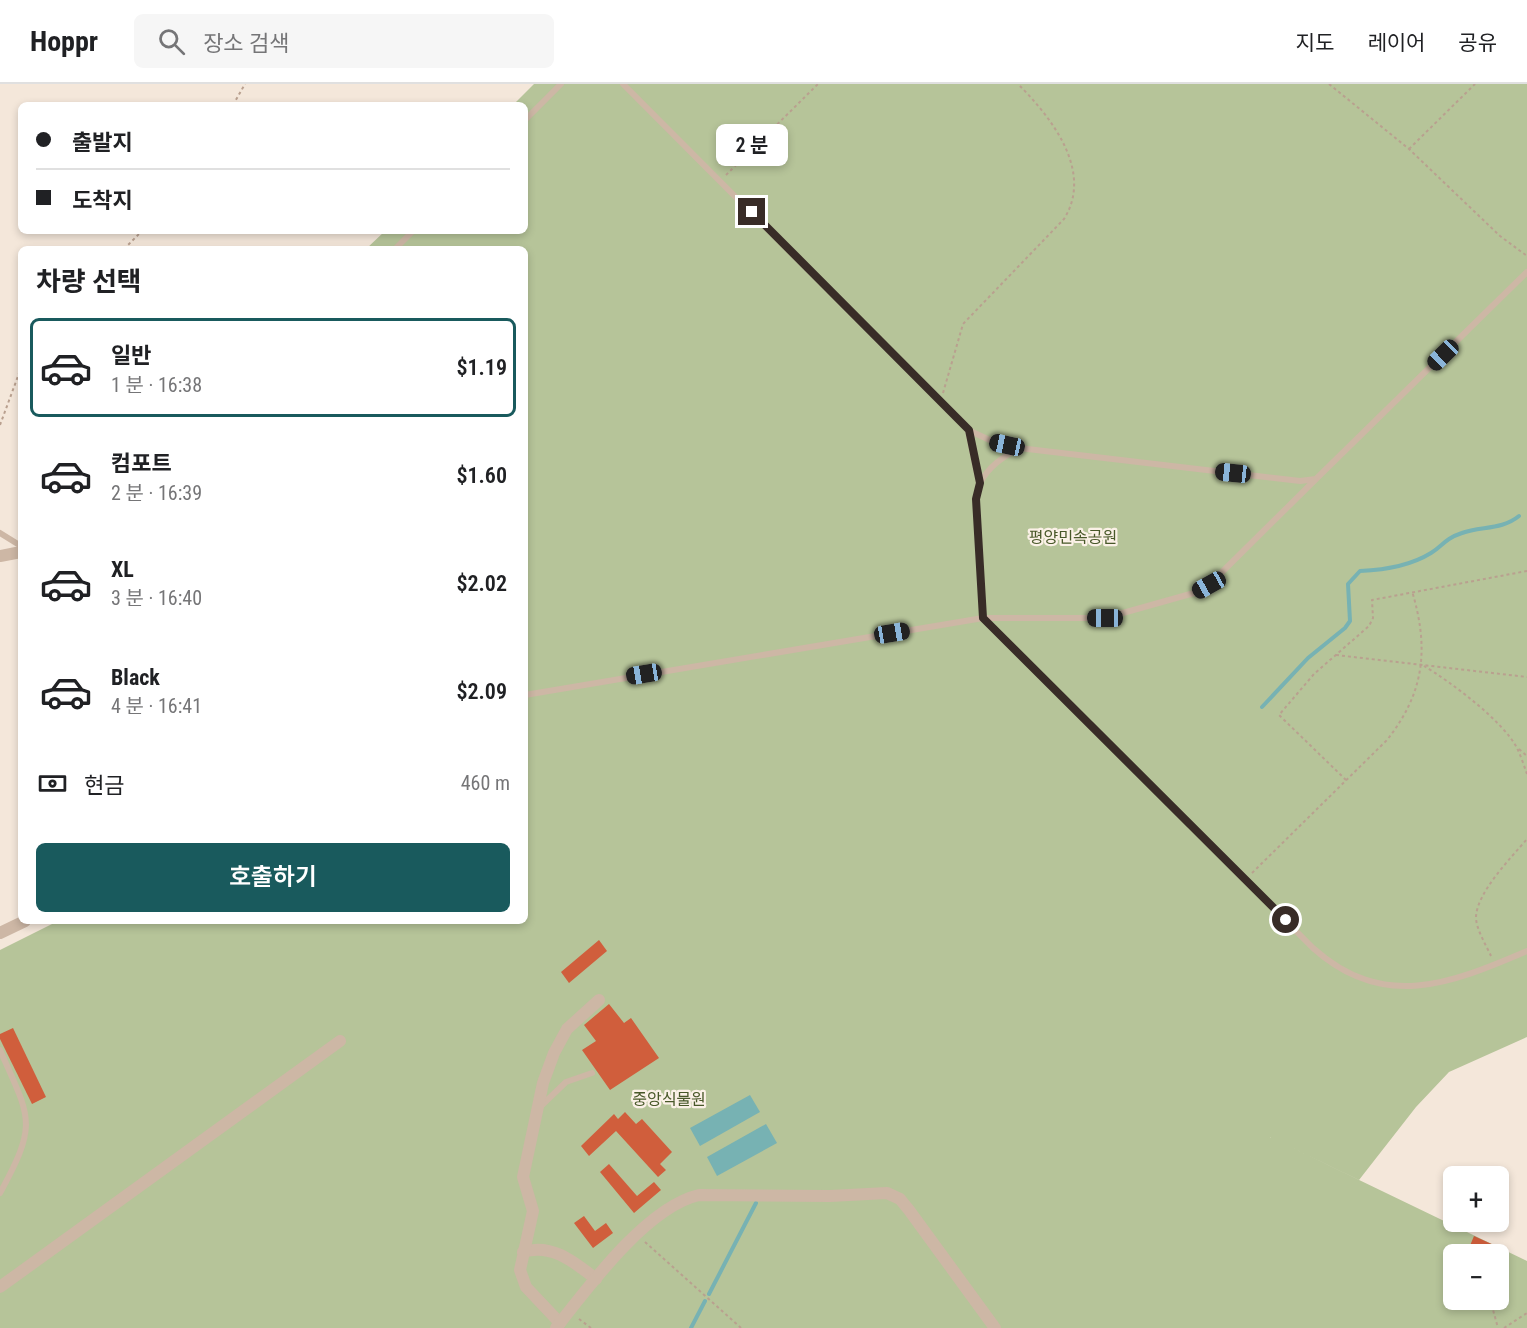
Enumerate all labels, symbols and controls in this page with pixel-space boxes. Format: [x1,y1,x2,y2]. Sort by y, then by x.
search box [134,14,554,68]
text: Hoppr [30,25,98,58]
icon: search [155,25,188,58]
text: 장소 검색 [203,31,289,56]
text: 지도 [1296,31,1334,55]
text: 레이어 [1367,31,1425,55]
text: 공유 [1458,31,1497,55]
callout: 2 분 [716,125,788,167]
text: 출발지 [72,130,133,155]
text: 2 분 [735,133,769,157]
text: 도착지 [72,188,133,213]
route end [738,198,765,225]
text: 차량 선택 [36,266,142,298]
car [1424,336,1462,374]
icon: car [39,341,93,395]
text: 일반 [111,343,151,368]
text: $1.19 [456,355,507,380]
text: 1 분 · 16:38 [111,373,202,397]
car [988,432,1026,458]
icon: car [39,449,93,503]
text: 컴포트 [111,451,172,476]
car [1214,462,1252,484]
text: $1.60 [456,463,507,488]
text: 2 분 · 16:39 [111,481,202,505]
park label: 평양민속공원 [1029,528,1117,547]
icon: car [39,557,93,611]
text: XL [111,557,134,582]
car [1189,568,1229,602]
text: $2.02 [456,571,507,596]
text: 3 분 · 16:40 [111,586,202,610]
car [1087,609,1123,627]
car [873,621,911,645]
car [625,662,663,686]
icon: car [39,665,93,719]
text: Black [111,665,160,690]
text: $2.09 [456,679,507,704]
text: 4 분 · 16:41 [111,694,202,718]
icon: cash [36,767,69,800]
text: 460 m [461,771,510,795]
text: 현금 [84,773,124,798]
button: 호출하기 [36,843,510,912]
route start [1272,906,1299,933]
park label: 중앙식물원 [632,1090,706,1109]
map controls [1443,1166,1509,1310]
button: + [1443,1166,1509,1232]
button: − [1443,1244,1509,1310]

